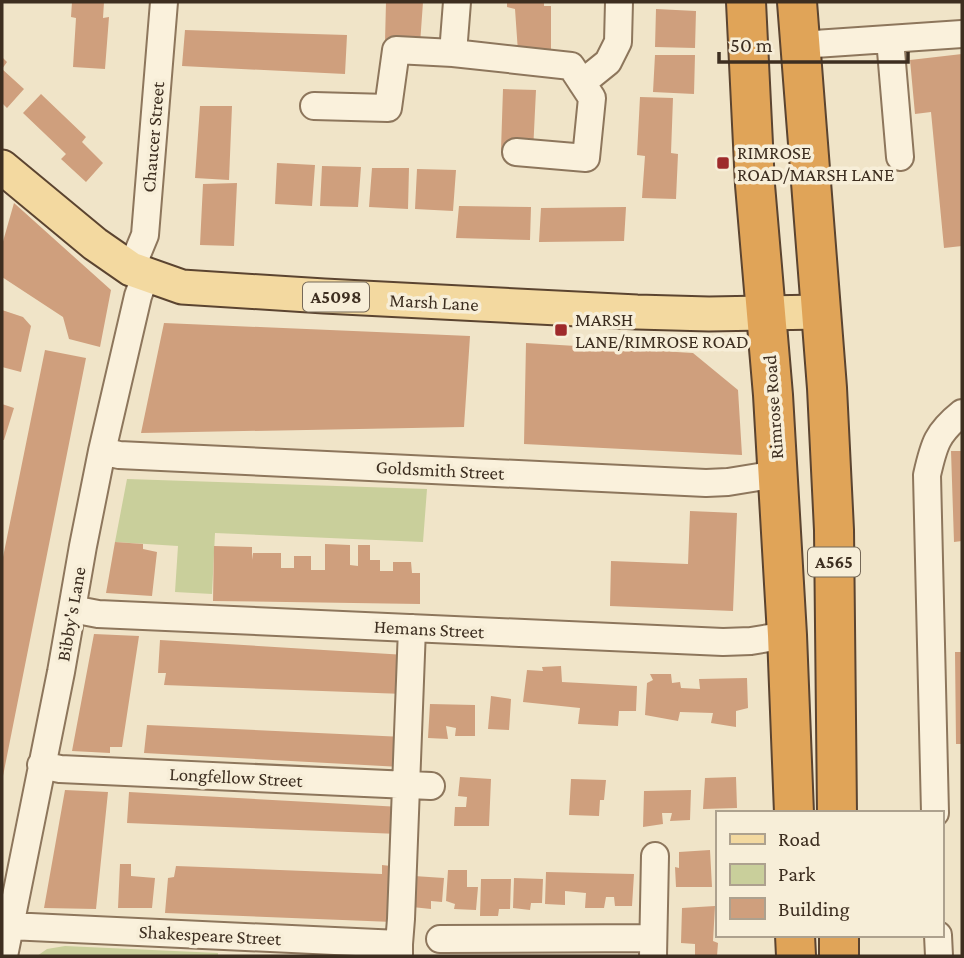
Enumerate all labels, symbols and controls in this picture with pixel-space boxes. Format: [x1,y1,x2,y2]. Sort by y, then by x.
scale bar [719,21,908,65]
text: 50 m [730,33,773,57]
street label: Chaucer Street [138,80,168,193]
place label: RIMROSE ROAD/MARSH LANE [737,142,894,185]
marker: RIMROSE ROAD/MARSH LANE [715,155,731,171]
road number: A5098 [303,282,369,312]
street label: Marsh Lane [389,289,479,315]
place label: MARSH LANE/RIMROSE ROAD [575,309,749,352]
marker: MARSH LANE/RIMROSE ROAD [553,322,569,338]
street label: Rimrose Road [759,354,787,460]
street label: Goldsmith Street [375,456,506,484]
road number: A565 [808,548,860,576]
street label: Bibby's Lane [52,565,90,663]
street label: Hemans Street [373,616,485,642]
street label: Longfellow Street [169,763,304,791]
legend [716,811,943,937]
text: Road [778,827,821,851]
text: Park [778,862,815,886]
text: Building [778,897,850,921]
street label: Shakespeare Street [138,921,282,949]

